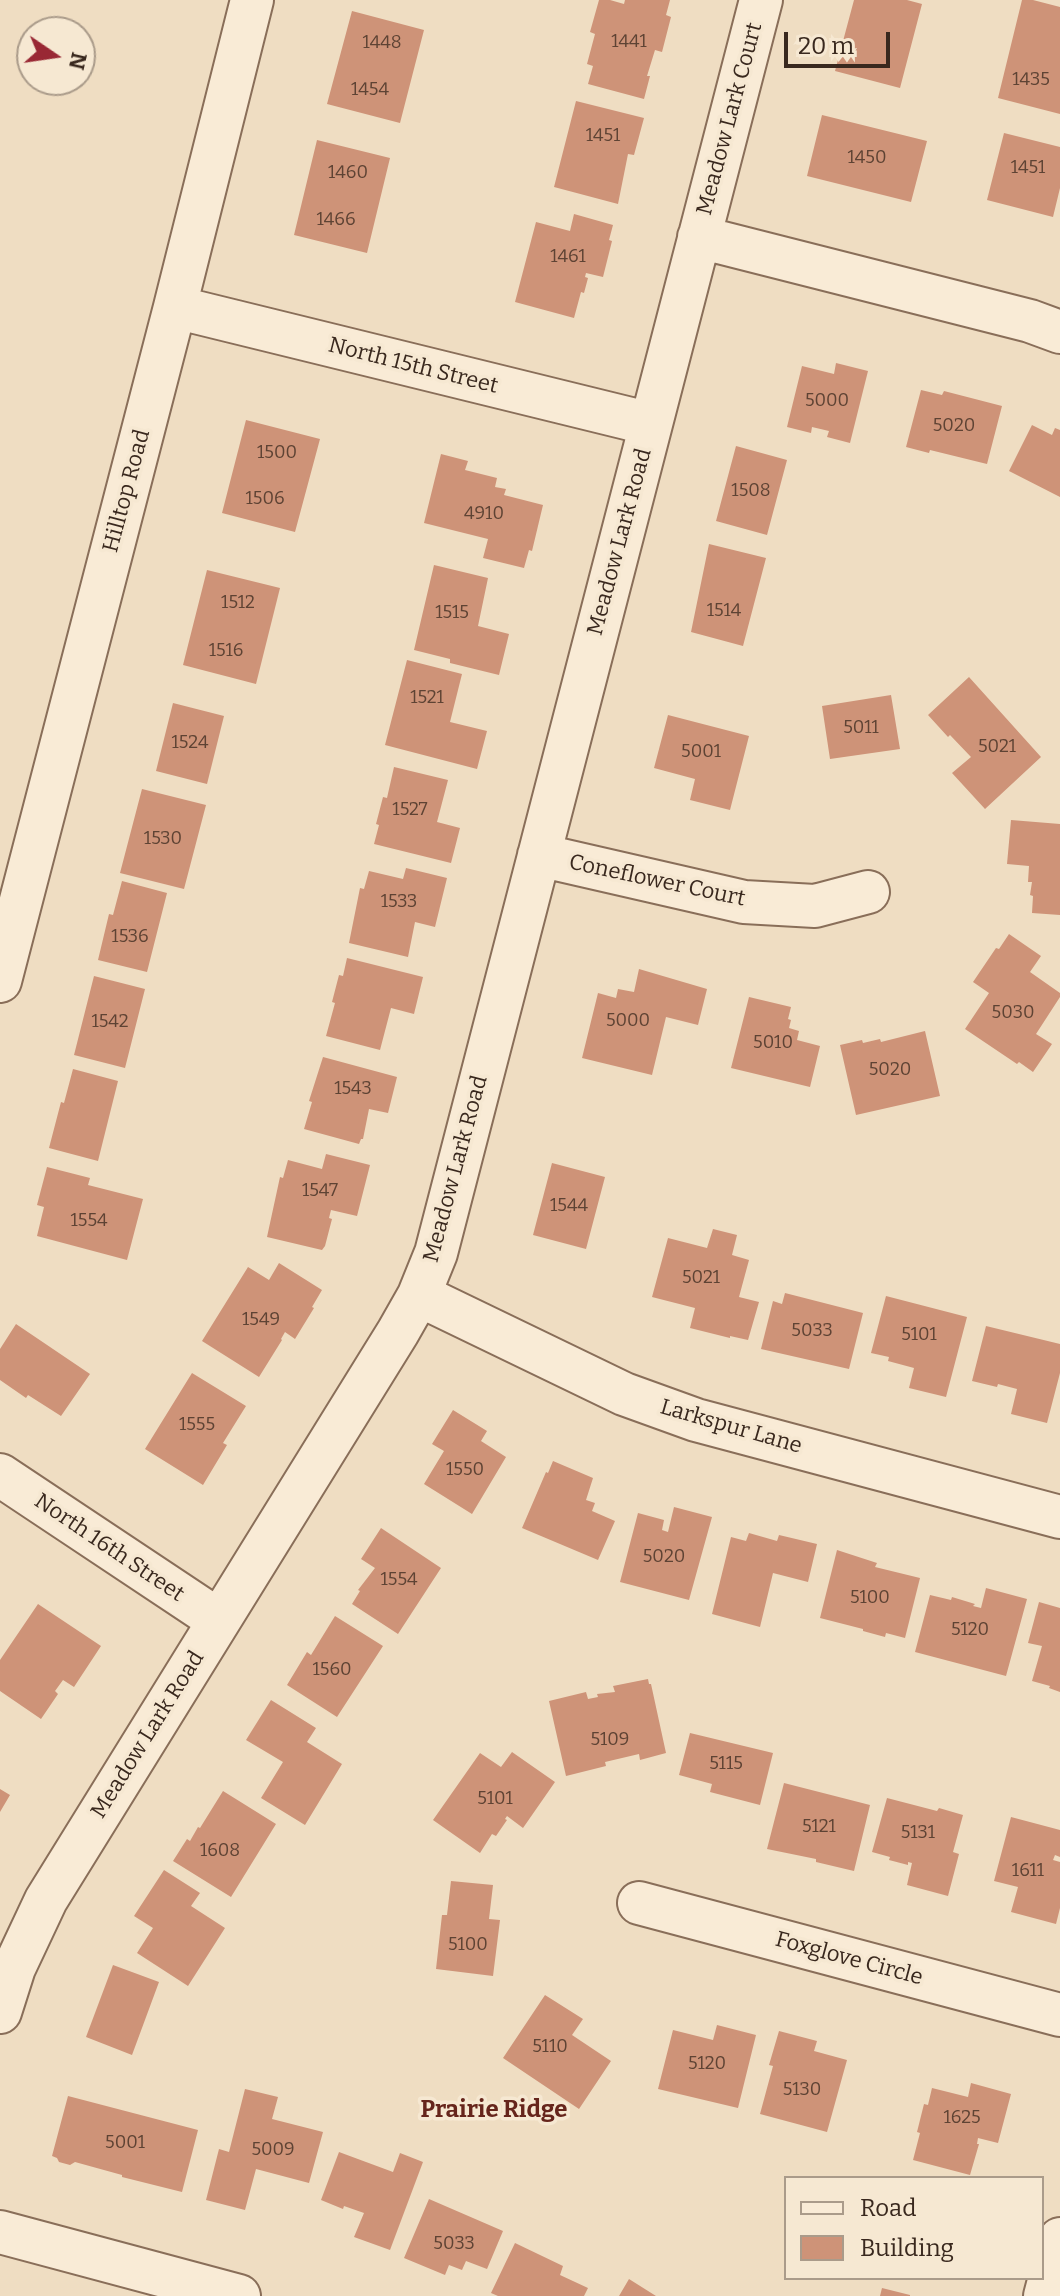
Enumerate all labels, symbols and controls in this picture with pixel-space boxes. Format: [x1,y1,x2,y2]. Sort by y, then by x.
north arrow [16,16,96,96]
scale bar [788,16,894,66]
street label: Meadow Lark Court [692,20,768,218]
house number: 1441 [611,31,647,53]
house number: 1448 [362,32,402,54]
text: 20 m [798,32,854,60]
text: N [63,50,93,72]
house number: 1435 [1012,69,1050,91]
house number: 1454 [351,79,389,101]
house number: 1451 [586,125,620,147]
house number: 1450 [848,147,886,169]
house number: 1451 [1011,157,1045,179]
house number: 1460 [328,162,368,184]
house number: 1466 [317,209,355,231]
house number: 1461 [550,246,586,268]
street label: North 15th Street [325,332,501,400]
house number: 5000 [805,390,849,412]
house number: 5020 [933,415,975,437]
street label: Hilltop Road [98,427,156,555]
house number: 1500 [257,442,297,464]
street label: Meadow Lark Road [582,446,658,638]
house number: 1508 [731,480,771,502]
house number: 1506 [245,488,285,510]
house number: 4910 [464,503,504,525]
house number: 1512 [221,592,255,614]
house number: 1514 [707,600,741,622]
house number: 1515 [435,602,469,624]
house number: 1516 [209,640,243,662]
house number: 1521 [410,687,444,709]
house number: 5011 [843,717,879,739]
house number: 1524 [172,732,208,754]
house number: 5021 [978,736,1016,758]
house number: 5001 [681,741,721,763]
house number: 1527 [392,799,428,821]
house number: 1530 [144,828,182,850]
street label: Coneflower Court [566,849,748,913]
house number: 1533 [381,891,417,913]
house number: 1536 [111,926,149,948]
house number: 5030 [992,1002,1034,1024]
house number: 5000 [606,1010,650,1032]
house number: 1542 [91,1011,129,1033]
house number: 5010 [753,1032,793,1054]
house number: 5020 [869,1059,911,1081]
street label: Meadow Lark Road [418,1073,494,1265]
house number: 1543 [334,1078,372,1100]
house number: 1547 [302,1180,338,1202]
house number: 1544 [550,1195,588,1217]
house number: 1554 [70,1210,108,1232]
house number: 5021 [682,1267,720,1289]
house number: 1549 [242,1309,280,1331]
house number: 5033 [791,1320,833,1342]
house number: 5101 [901,1324,937,1346]
street label: Larkspur Lane [657,1394,805,1460]
house number: 1555 [179,1414,215,1436]
house number: 1550 [446,1459,484,1481]
street label: North 16th Street [29,1488,189,1608]
house number: 5020 [643,1546,685,1568]
house number: 1554 [380,1569,418,1591]
house number: 5100 [850,1587,890,1609]
house number: 5120 [951,1619,989,1641]
street label: Meadow Lark Road [86,1646,210,1824]
house number: 1560 [312,1659,352,1681]
house number: 5109 [591,1729,629,1751]
house number: 5115 [709,1753,743,1775]
house number: 5101 [477,1788,513,1810]
house number: 5121 [802,1816,836,1838]
house number: 5131 [901,1822,935,1844]
house number: 1608 [200,1840,240,1862]
house number: 1611 [1012,1860,1044,1882]
street label: Foxglove Circle [772,1927,926,1991]
house number: 5100 [448,1934,488,1956]
house number: 5110 [532,2036,568,2058]
house number: 5120 [688,2053,726,2075]
house number: 5130 [783,2079,821,2101]
district label: Prairie Ridge [421,2096,567,2124]
house number: 1625 [943,2107,981,2129]
house number: 5001 [105,2132,145,2154]
house number: 5009 [251,2139,295,2161]
legend [784,2176,1044,2280]
text: Road [860,2194,916,2222]
house number: 5033 [433,2233,475,2255]
text: Building [860,2234,954,2262]

